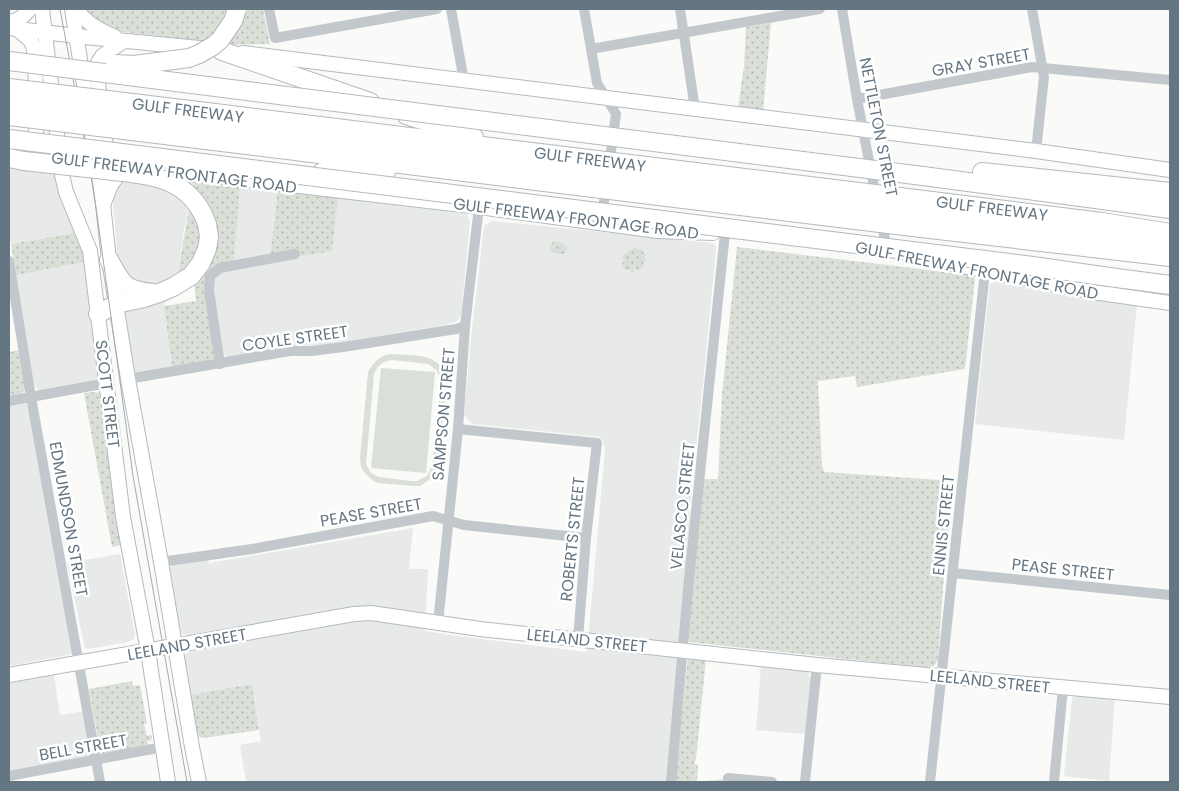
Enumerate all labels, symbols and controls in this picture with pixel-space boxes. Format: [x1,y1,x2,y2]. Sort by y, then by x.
street label: GRAY STREET [930,42,1032,82]
street label: NETTLETON STREET [854,55,903,199]
street label: GULF FREEWAY [131,92,246,129]
street label: GULF FREEWAY [533,141,648,178]
street label: GULF FREEWAY FRONTAGE ROAD [50,146,298,199]
street label: GULF FREEWAY [935,190,1050,227]
street label: GULF FREEWAY FRONTAGE ROAD [452,192,700,245]
street label: GULF FREEWAY FRONTAGE ROAD [853,236,1100,305]
street label: COYLE STREET [241,320,350,357]
street label: SCOTT STREET [89,339,126,450]
street label: SAMPSON STREET [426,346,461,482]
street label: EDMUNDSON STREET [44,440,94,599]
street label: VELASCO STREET [664,441,701,571]
street label: ENNIS STREET [927,473,960,577]
street label: ROBERTS STREET [555,475,591,603]
street label: PEASE STREET [318,492,424,533]
street label: PEASE STREET [1011,553,1116,586]
street label: LEELAND STREET [126,623,249,666]
street label: LEELAND STREET [526,623,649,658]
street label: LEELAND STREET [929,664,1052,699]
street label: BELL STREET [37,728,129,767]

